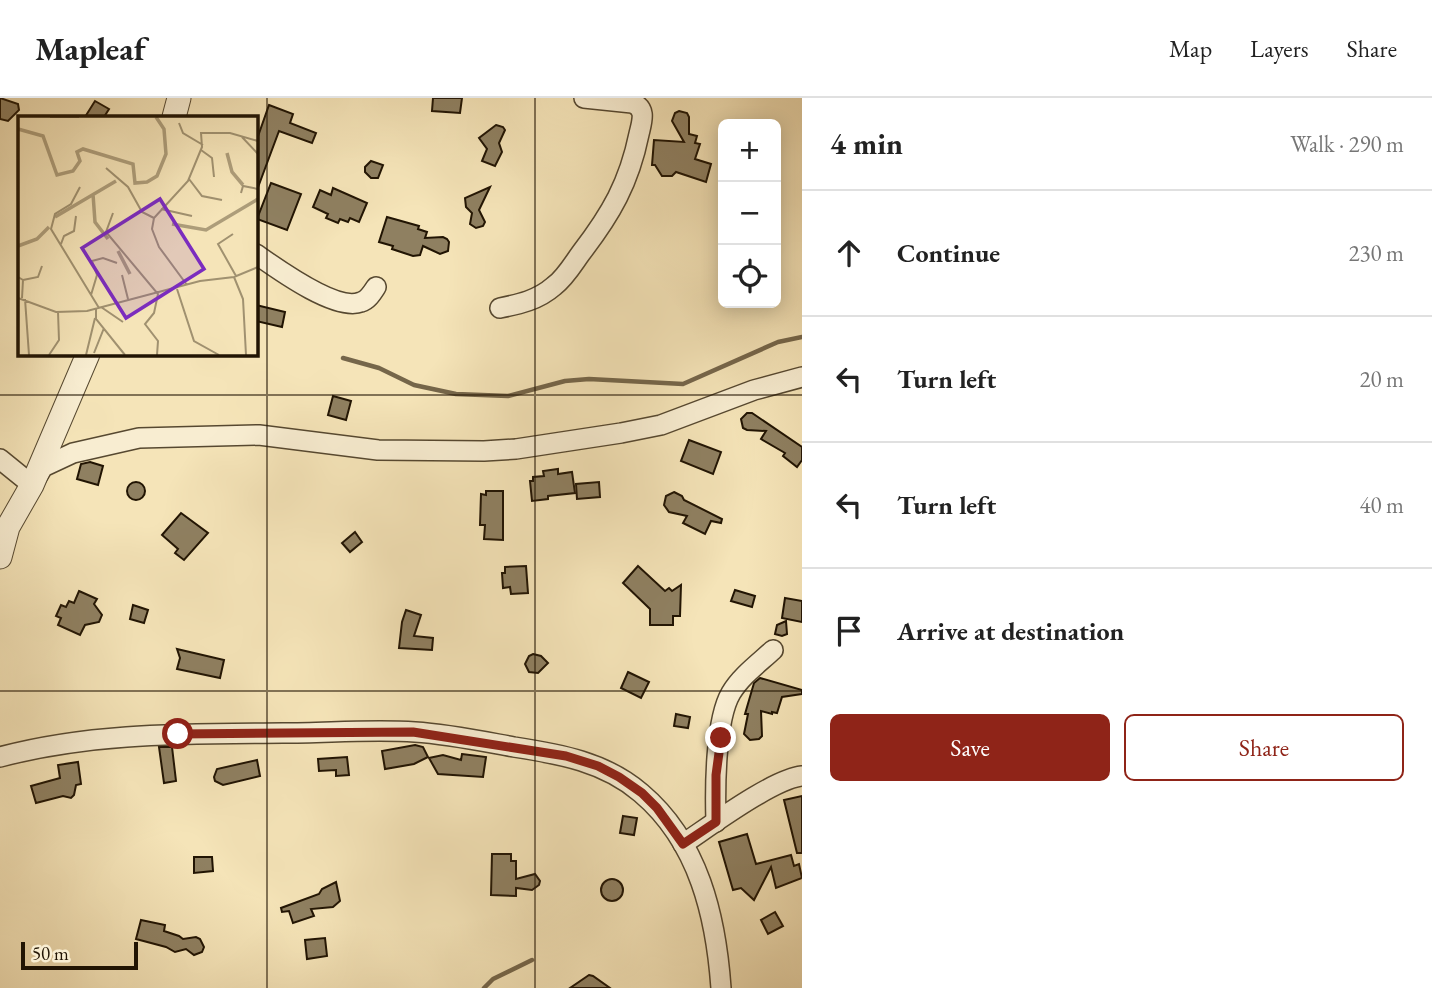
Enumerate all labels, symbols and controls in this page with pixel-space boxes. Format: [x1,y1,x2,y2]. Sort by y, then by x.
text: Mapleaf [35,27,146,70]
text: Map [1169,33,1212,64]
text: Layers [1250,33,1309,64]
text: Share [1347,33,1397,64]
inset map [18,116,257,355]
map controls [718,119,781,308]
button: + [718,119,781,182]
text: 4 min [830,124,903,163]
text: Walk · 290 m [1290,129,1404,159]
button: − [718,182,781,245]
icon: ahead [830,234,868,272]
text: Continue [897,236,1000,270]
text: 230 m [1348,238,1404,268]
button: locate [718,245,781,308]
icon: left [830,360,868,398]
text: Turn left [897,362,996,396]
text: 20 m [1359,364,1404,394]
icon: left [830,486,868,524]
text: Turn left [897,488,996,522]
text: 40 m [1359,490,1404,520]
icon: arrive [830,612,868,650]
text: Arrive at destination [897,614,1124,648]
button: Save [830,714,1110,781]
button: Share [1124,714,1404,781]
route start [162,718,193,749]
route end [705,722,736,753]
scale bar [21,939,138,971]
text: 50 m [32,941,69,966]

